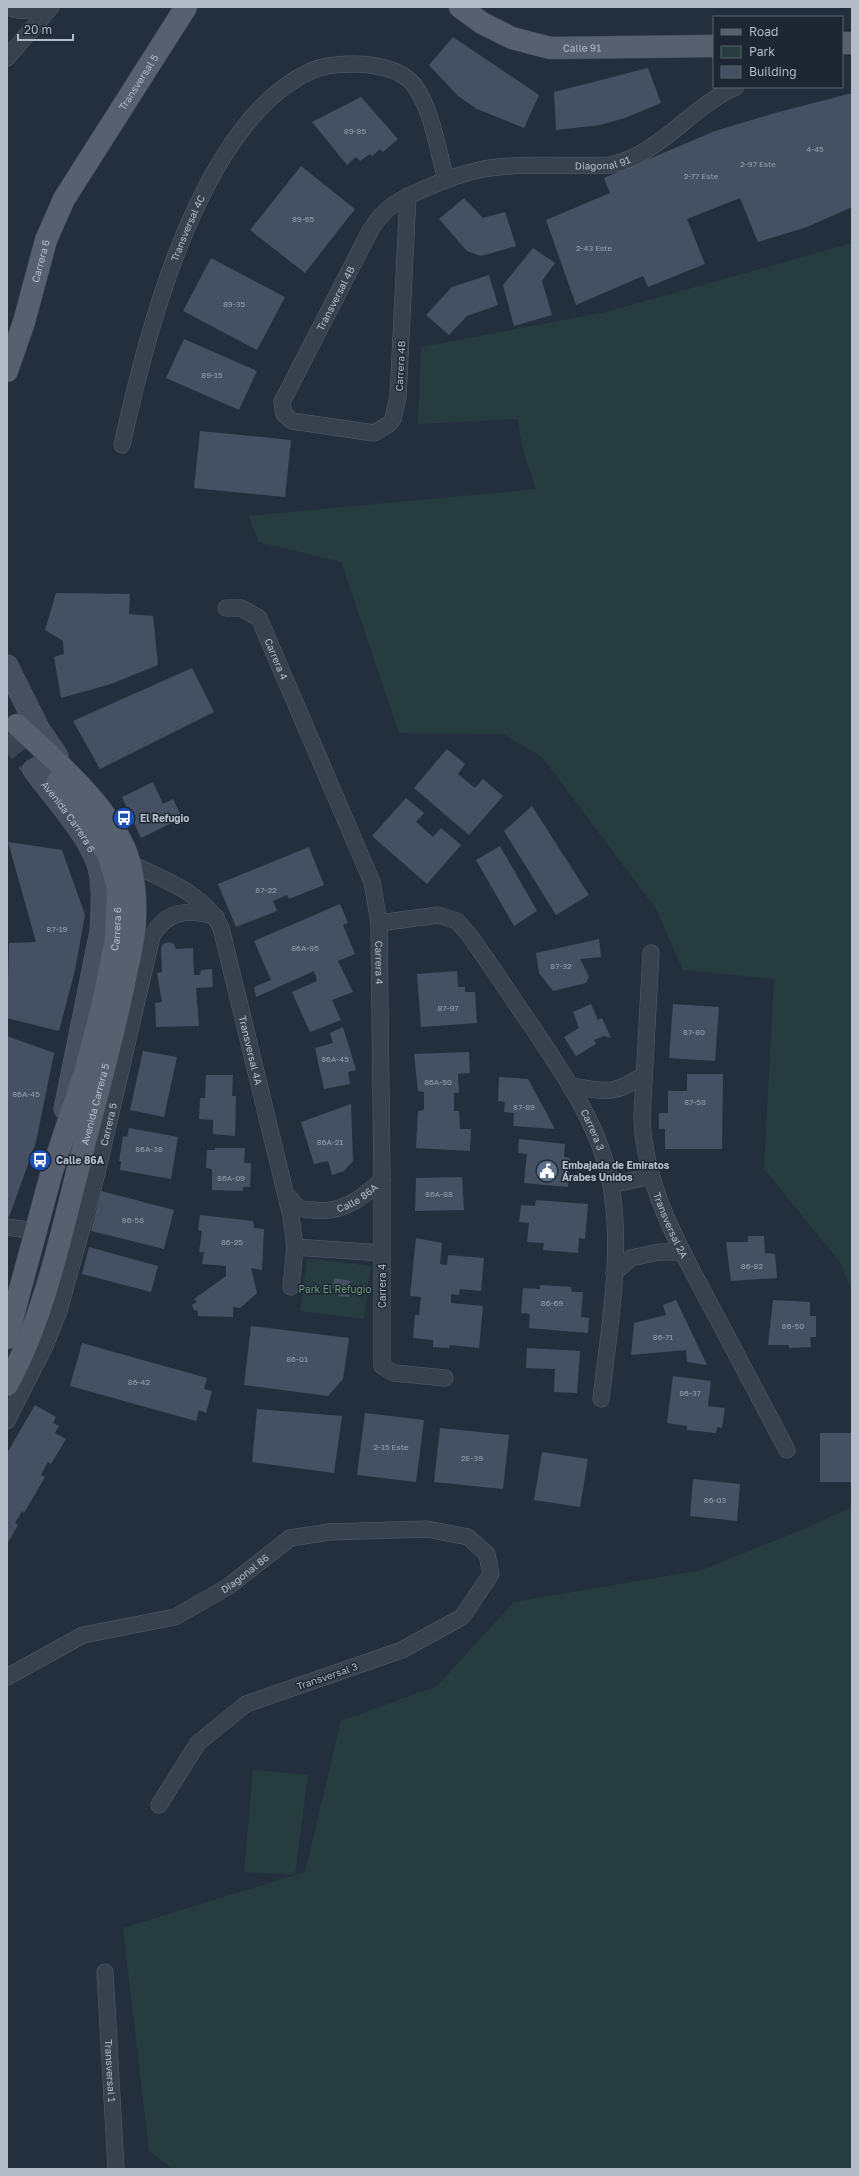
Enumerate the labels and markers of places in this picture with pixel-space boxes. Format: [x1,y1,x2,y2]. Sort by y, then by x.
bus stop icon: El Refugio [111,805,137,831]
place label: El Refugio [140,812,189,824]
bus stop icon: Calle 86A [27,1147,53,1173]
place label: Calle 86A [56,1154,104,1166]
public building icon: Embajada de Emiratos Árabes Unidos [534,1158,560,1184]
place label: Embajada de Emiratos Árabes Unidos [562,1159,670,1183]

